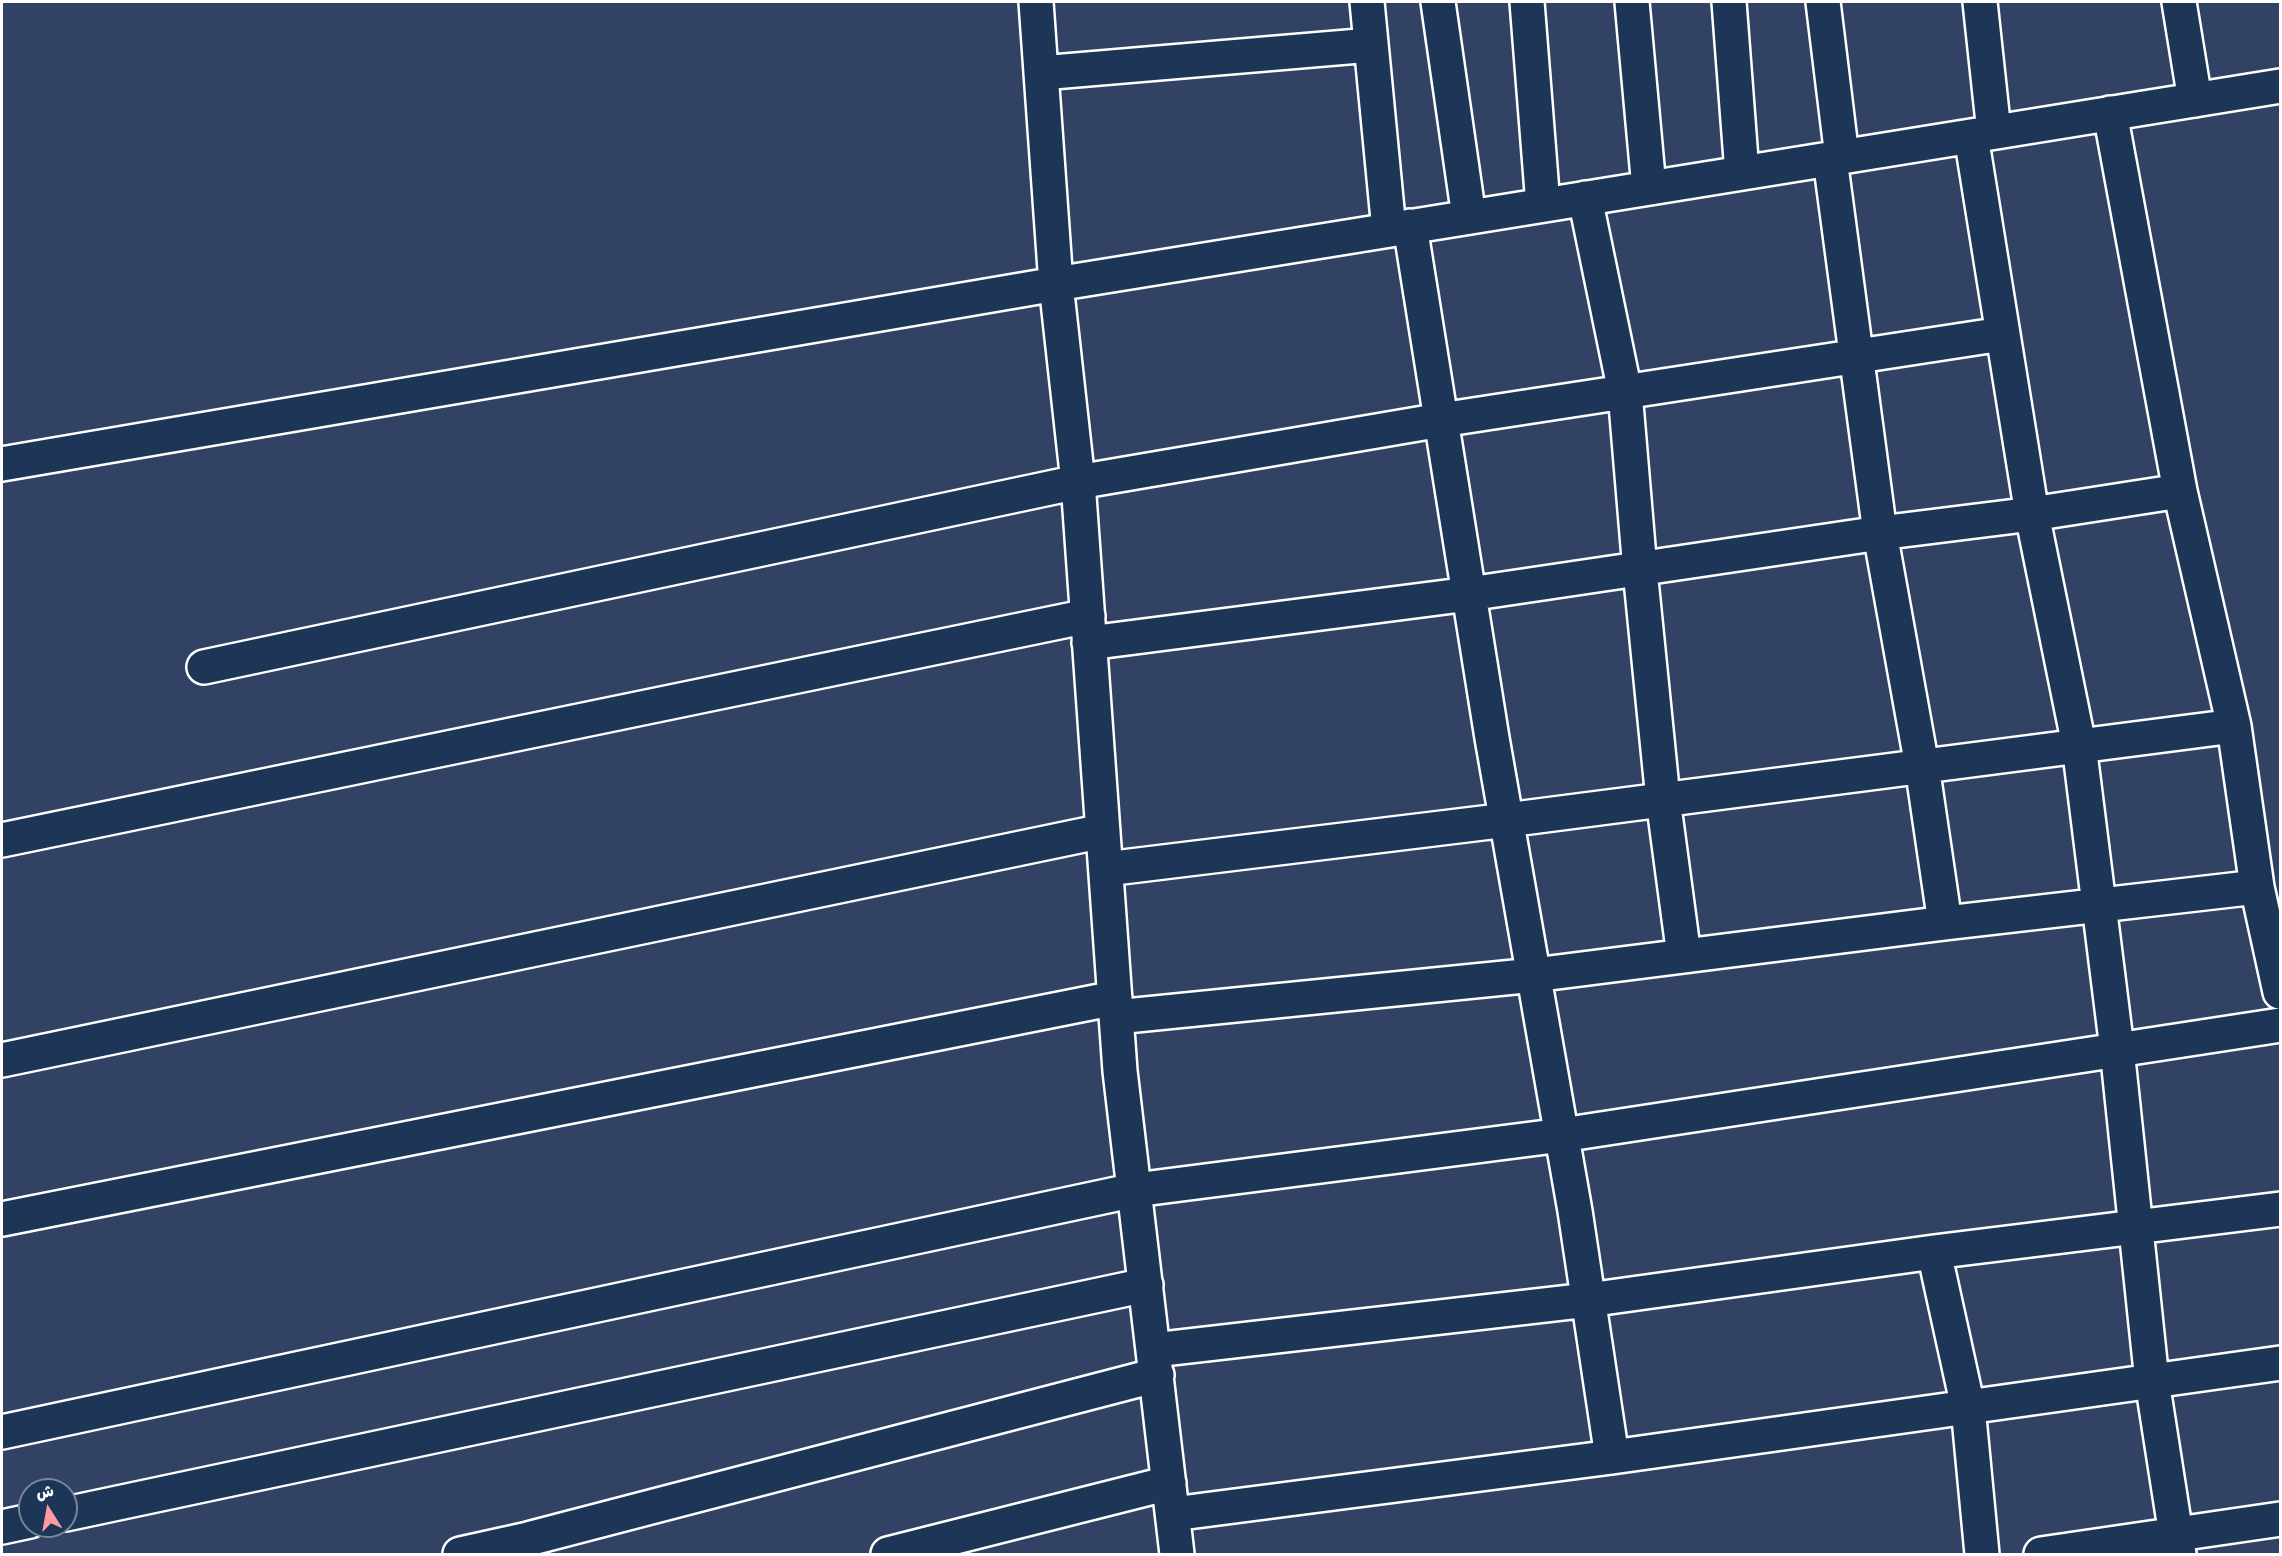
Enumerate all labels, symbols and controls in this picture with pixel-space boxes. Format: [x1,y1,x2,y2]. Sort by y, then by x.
north arrow [18,1478,78,1538]
text: ش [34,1480,55,1504]

